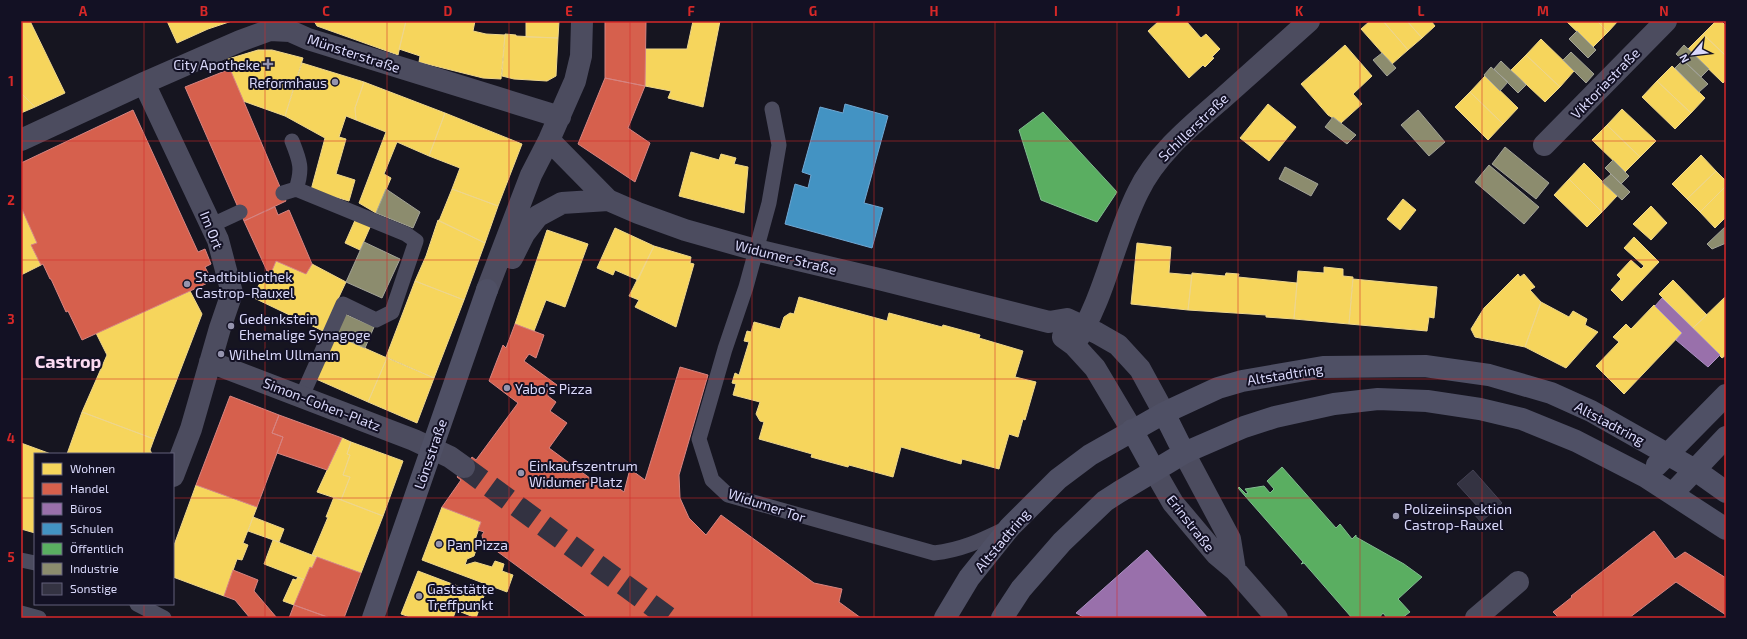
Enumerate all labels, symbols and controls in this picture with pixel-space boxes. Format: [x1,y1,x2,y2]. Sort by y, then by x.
text: A [79,3,88,19]
text: B [200,3,208,19]
text: C [322,3,330,19]
text: D [444,3,453,19]
text: E [565,3,573,19]
text: F [687,3,695,19]
text: G [809,3,817,19]
text: H [930,3,939,19]
text: I [1054,3,1058,19]
text: J [1176,3,1180,19]
text: K [1295,3,1304,19]
text: L [1418,3,1425,19]
text: M [1537,3,1549,19]
text: N [1659,3,1669,19]
street label: Münsterstraße [305,30,403,76]
north arrow [1673,34,1713,74]
street label: Viktoriastraße [1567,44,1643,122]
text: N [1676,52,1691,65]
place label: City Apotheke [173,56,260,73]
marker: City Apotheke [263,59,273,69]
text: 1 [8,73,14,89]
place label: Reformhaus [249,74,327,91]
marker: Reformhaus [330,77,340,87]
street label: Schillerstraße [1155,89,1231,165]
text: 2 [7,192,15,208]
street label: Im Ort [197,209,227,251]
street label: Widumer Straße [733,236,839,278]
place label: Stadtbibliothek Castrop-Rauxel [195,268,295,301]
marker: Stadtbibliothek Castrop-Rauxel [182,279,192,289]
place label: Gedenkstein Ehemalige Synagoge [239,310,370,343]
text: 3 [7,311,15,327]
marker: Gedenkstein Ehemalige Synagoge [226,321,236,331]
place label: Wilhelm Ullmann [229,346,339,363]
marker: Wilhelm Ullmann [216,349,226,359]
district label: Castrop [35,350,102,372]
street label: Altstadtring [1246,360,1324,388]
street label: Simon-Cohen-Platz [261,374,383,434]
place label: Yabo's Pizza [515,380,592,397]
marker: Yabo's Pizza [502,383,512,393]
street label: Altstadtring [1572,398,1648,449]
street label: Lönsstraße [410,417,450,491]
text: 4 [7,430,15,446]
legend [34,453,174,605]
place label: Einkaufszentrum Widumer Platz [529,457,638,490]
text: Wohnen [70,461,115,475]
marker: Einkaufszentrum Widumer Platz [516,468,526,478]
text: Handel [70,481,109,495]
street label: Widumer Tor [726,484,808,526]
street label: Erinstraße [1163,491,1219,555]
place label: Polizeiinspektion Castrop-Rauxel [1404,500,1512,533]
text: Büros [70,501,102,515]
street label: Altstadtring [971,505,1033,575]
marker: Polizeiinspektion Castrop-Rauxel [1391,511,1401,521]
text: Schulen [70,521,113,535]
place label: Pan Pizza [447,536,508,553]
marker: Pan Pizza [434,539,444,549]
text: Öffentlich [70,541,124,555]
text: 5 [7,549,15,565]
text: Industrie [70,561,119,575]
place label: Gaststätte Treffpunkt [427,580,494,613]
text: Sonstige [70,581,117,595]
marker: Gaststätte Treffpunkt [414,591,424,601]

